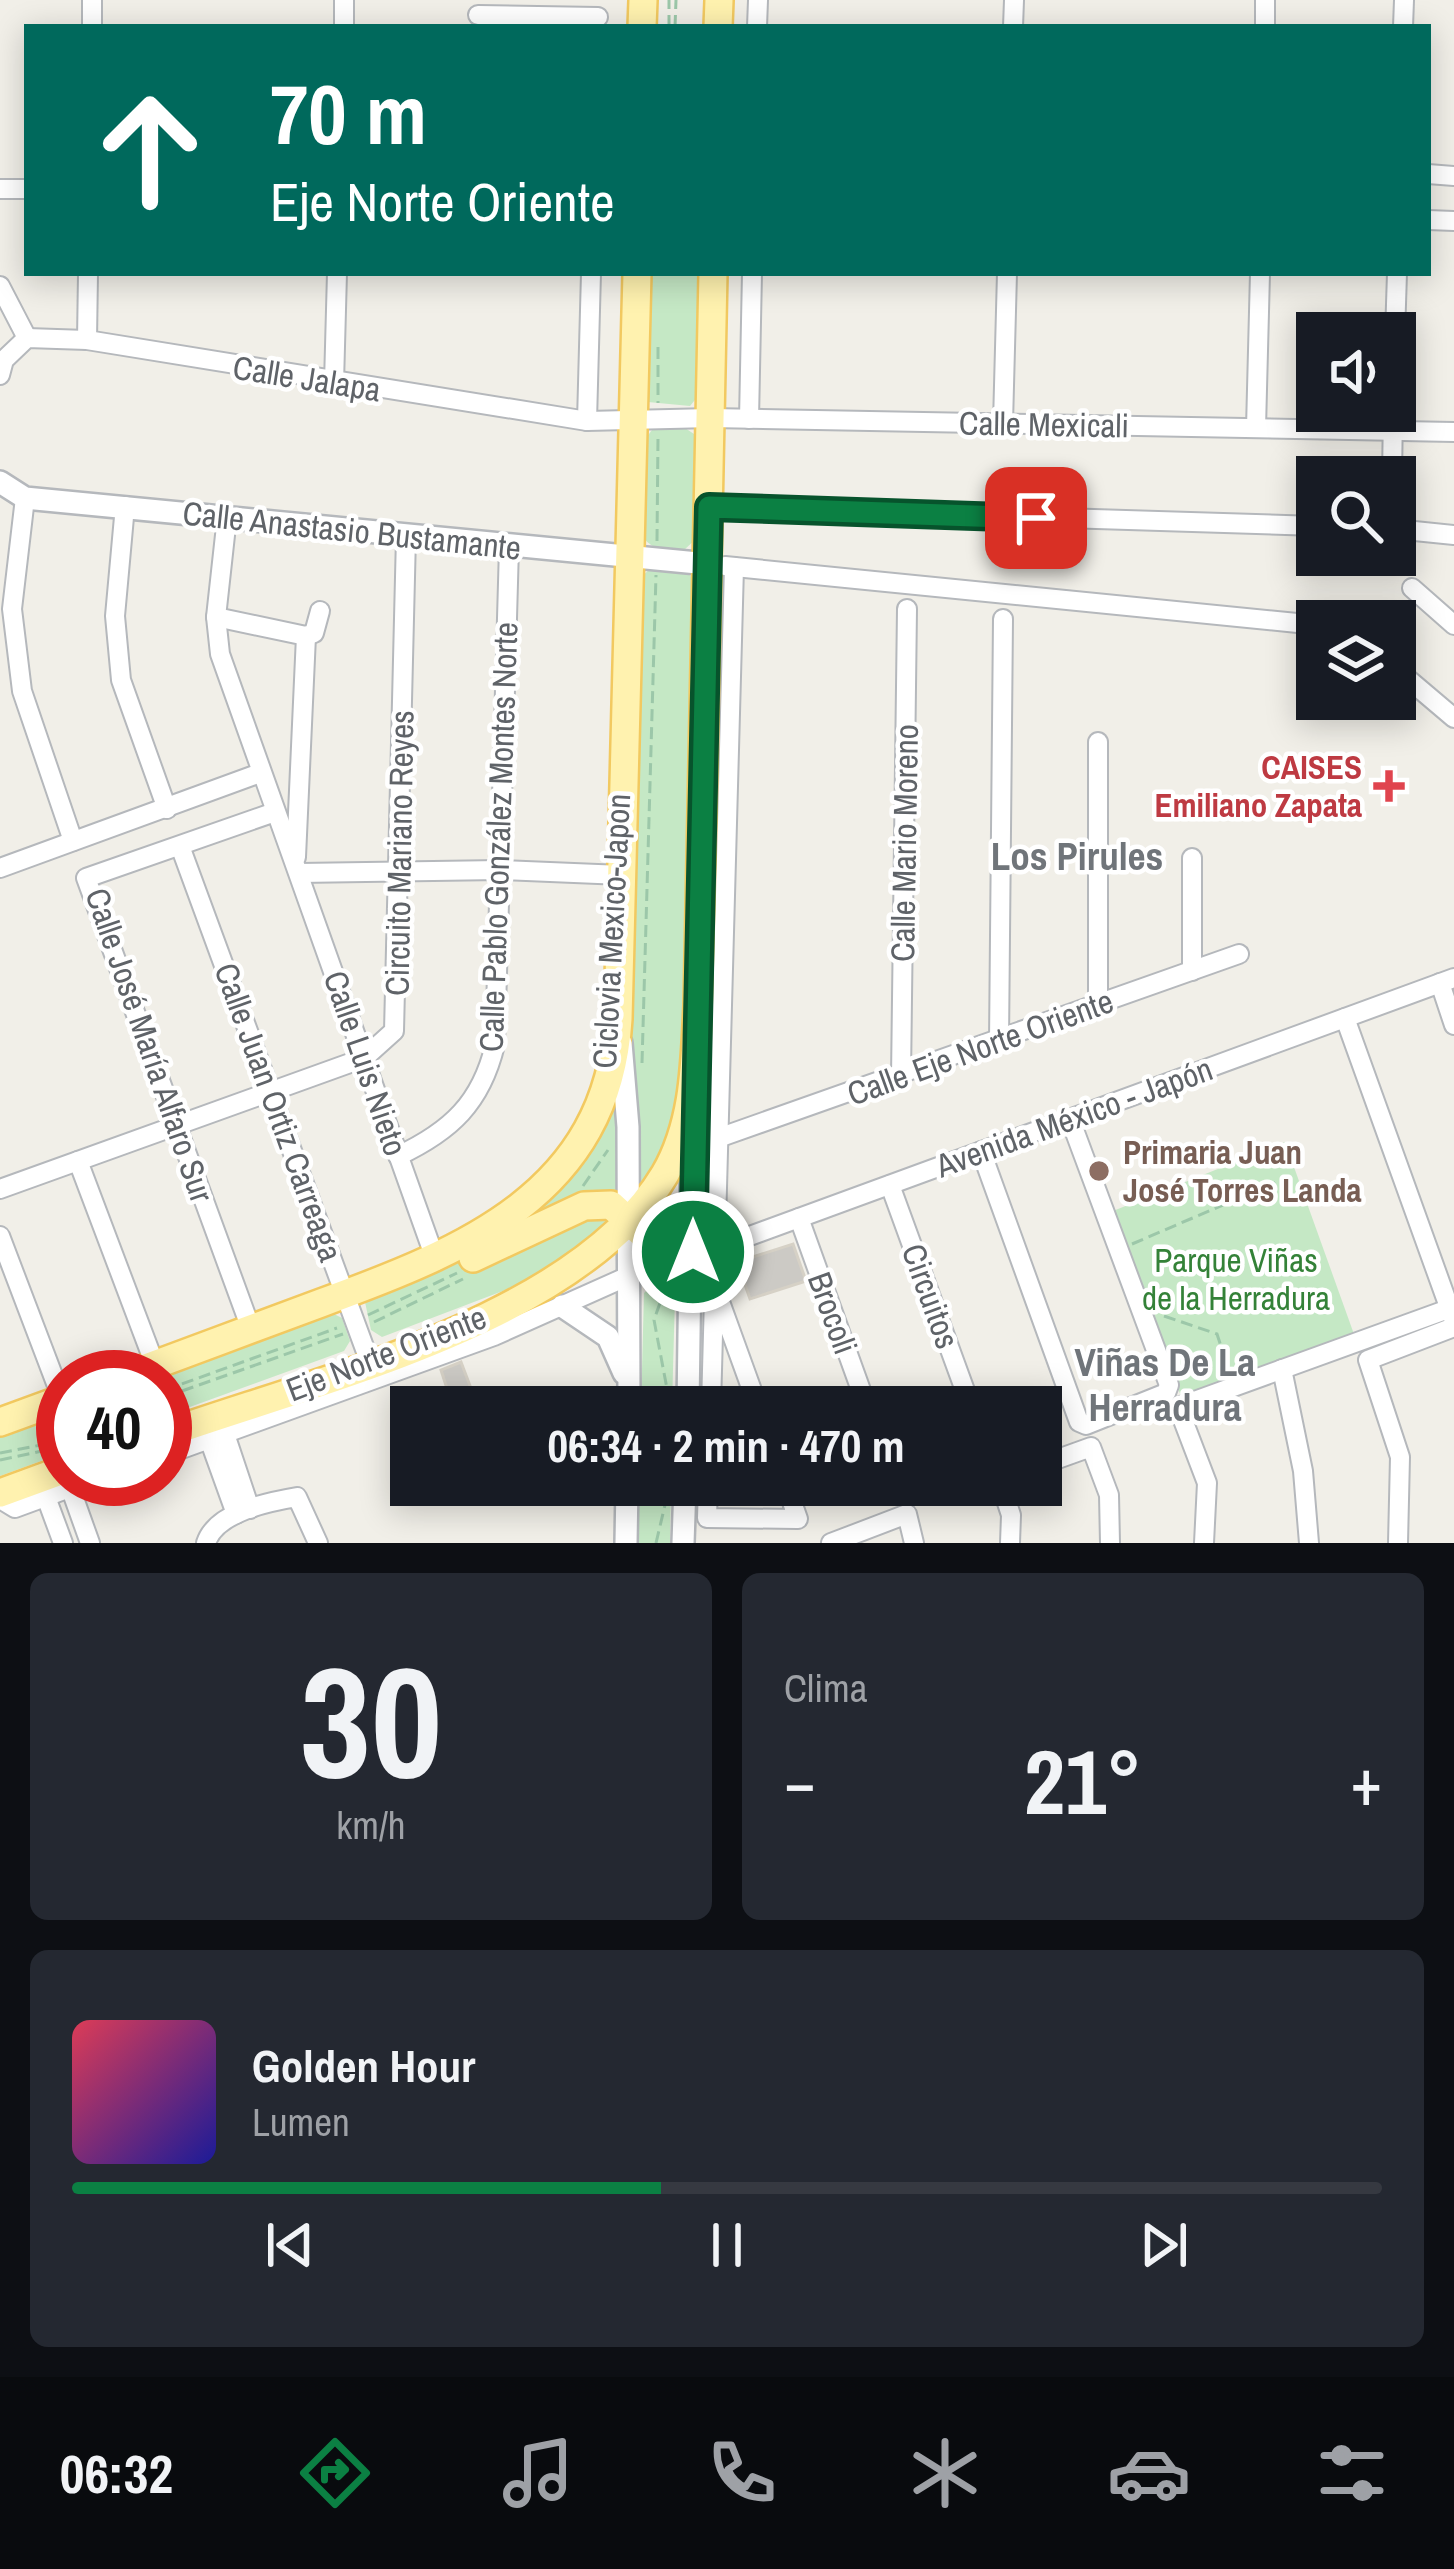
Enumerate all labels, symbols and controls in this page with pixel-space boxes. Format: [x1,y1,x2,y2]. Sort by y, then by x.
text: 70 m [270,57,427,170]
icon: ahead [72,72,228,228]
text: Eje Norte Oriente [270,165,615,238]
map controls [1296,312,1416,720]
button: sound [1296,312,1416,432]
street label: Calle Jalapa [230,345,384,411]
street label: Calle Mexicali [959,401,1129,447]
button: search [1296,456,1416,576]
pin [985,467,1087,569]
icon: arrive [1003,485,1069,551]
street label: Calle Anastasio Bustamante [181,490,523,570]
button: layers [1296,600,1416,720]
street label: Calle Pablo González Montes Norte [469,621,527,1053]
street label: Circuito Mariano Reyes [375,710,423,996]
street label: Calle Mario Moreno [880,724,928,962]
place label: CAISES Emiliano Zapata [1154,745,1362,827]
marker: CAISES Emiliano Zapata [1373,770,1405,802]
street label: Ciclovia Mexico-Japon [582,792,640,1070]
district label: Los Pirules [991,830,1163,882]
street label: Calle José María Alfaro Sur [76,882,224,1208]
street label: Calle Juan Ortiz Carreaga [205,957,353,1267]
street label: Calle Luis Nieto [314,965,418,1161]
street label: Calle Eje Norte Oriente [841,978,1119,1116]
street label: Avenida México - Japón [929,1047,1218,1188]
place label: Primaria Juan José Torres Landa [1123,1130,1362,1212]
marker: Primaria Juan José Torres Landa [1086,1158,1112,1184]
position arrow [630,1189,756,1315]
street label: Circuitos [892,1238,970,1354]
park label: Parque Viñas de la Herradura [1142,1238,1330,1320]
street label: Brocoli [798,1266,868,1360]
street label: Eje Norte Oriente [280,1295,492,1411]
district label: Viñas De La Herradura [1075,1336,1256,1433]
speed limit sign: 40 [36,1350,192,1506]
text: 06:34 · 2 min · 470 m [548,1415,904,1476]
text: 30 [300,1616,442,1826]
text: Clima [784,1662,868,1714]
text: 21° [1024,1721,1142,1842]
text: − [784,1737,816,1826]
text: + [1350,1737,1382,1826]
text: km/h [336,1799,406,1851]
text: Golden Hour [252,2035,475,2096]
text: Lumen [252,2096,350,2148]
icon: previous [257,2212,323,2278]
icon: pause [694,2212,760,2278]
icon: next [1131,2212,1197,2278]
icon: directions [293,2431,377,2515]
icon: music [496,2431,580,2515]
icon: phone [700,2431,784,2515]
icon: climate [903,2431,987,2515]
icon: car [1107,2431,1191,2515]
icon: filters [1310,2431,1394,2515]
text: 06:32 [60,2437,173,2510]

